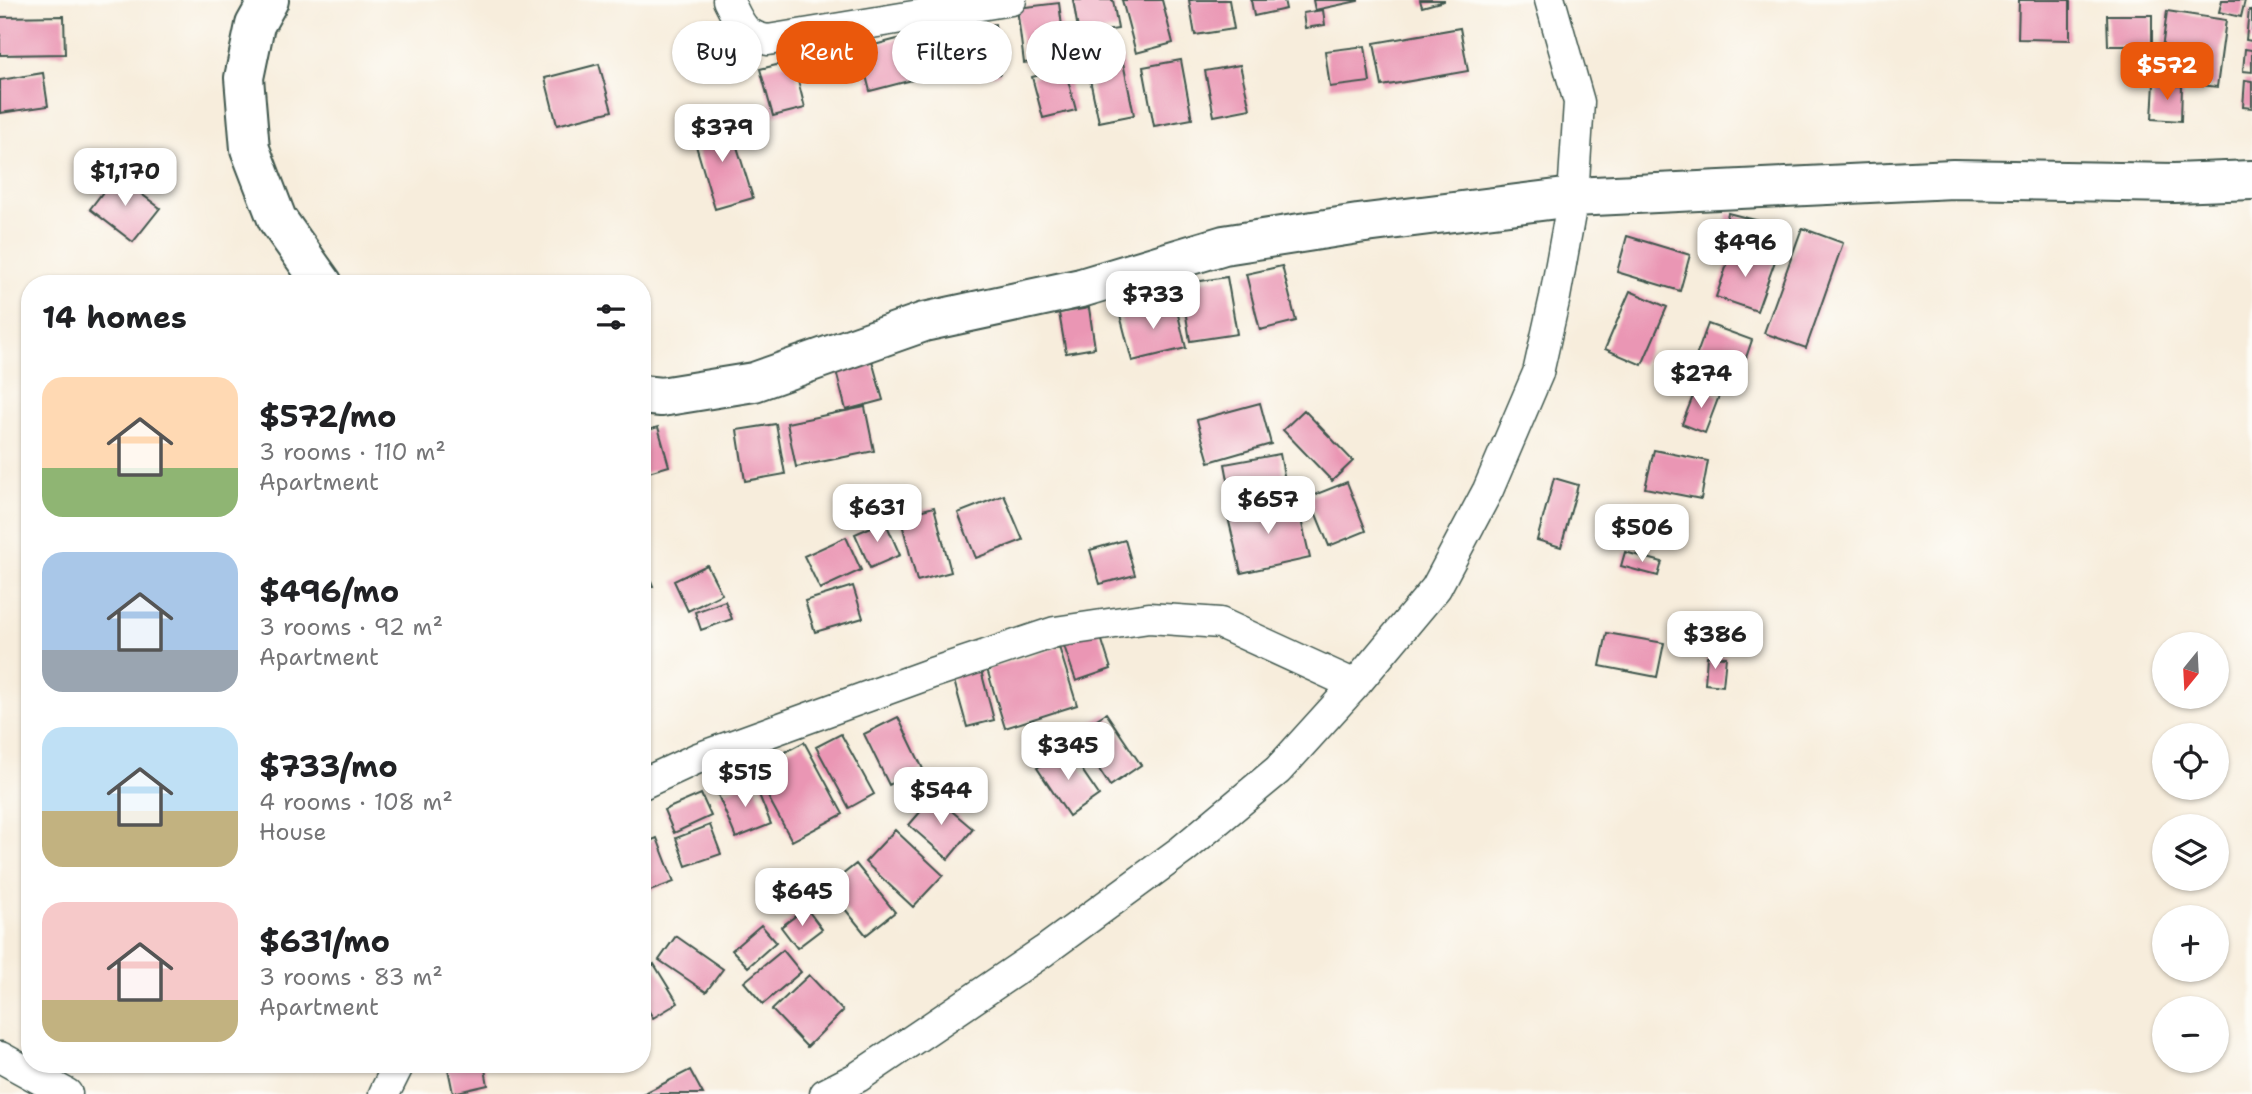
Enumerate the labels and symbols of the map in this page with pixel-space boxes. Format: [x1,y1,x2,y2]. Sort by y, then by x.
pin: $572 [2126,42,2208,102]
pin: $379 [681,104,763,164]
pin: $1,170 [68,148,182,208]
pin: $496 [1704,219,1786,279]
pin: $733 [1112,272,1194,331]
pin: $274 [1660,350,1742,410]
pin: $657 [1227,476,1309,536]
pin: $631 [836,484,918,544]
pin: $506 [1601,504,1683,564]
pin: $386 [1674,612,1756,671]
north arrow [2152,632,2230,709]
pin: $345 [1027,722,1109,782]
pin: $515 [704,750,786,809]
pin: $544 [900,768,982,827]
pin: $645 [761,869,843,928]

